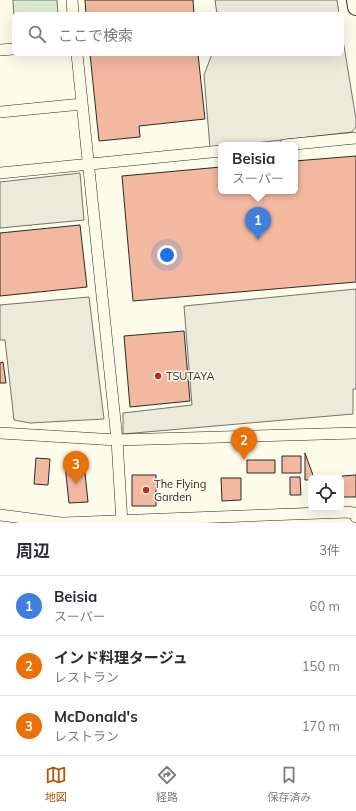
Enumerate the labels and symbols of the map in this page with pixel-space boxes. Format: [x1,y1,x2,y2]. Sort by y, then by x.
pin: 1 [245,207,271,240]
your location [157,245,177,265]
place label: TSUTAYA [166,369,214,383]
marker: TSUTAYA [153,371,163,381]
pin: 2 [231,427,257,460]
pin: 3 [63,451,89,484]
place label: The Flying Garden [154,477,206,504]
marker: The Flying Garden [141,485,151,495]

